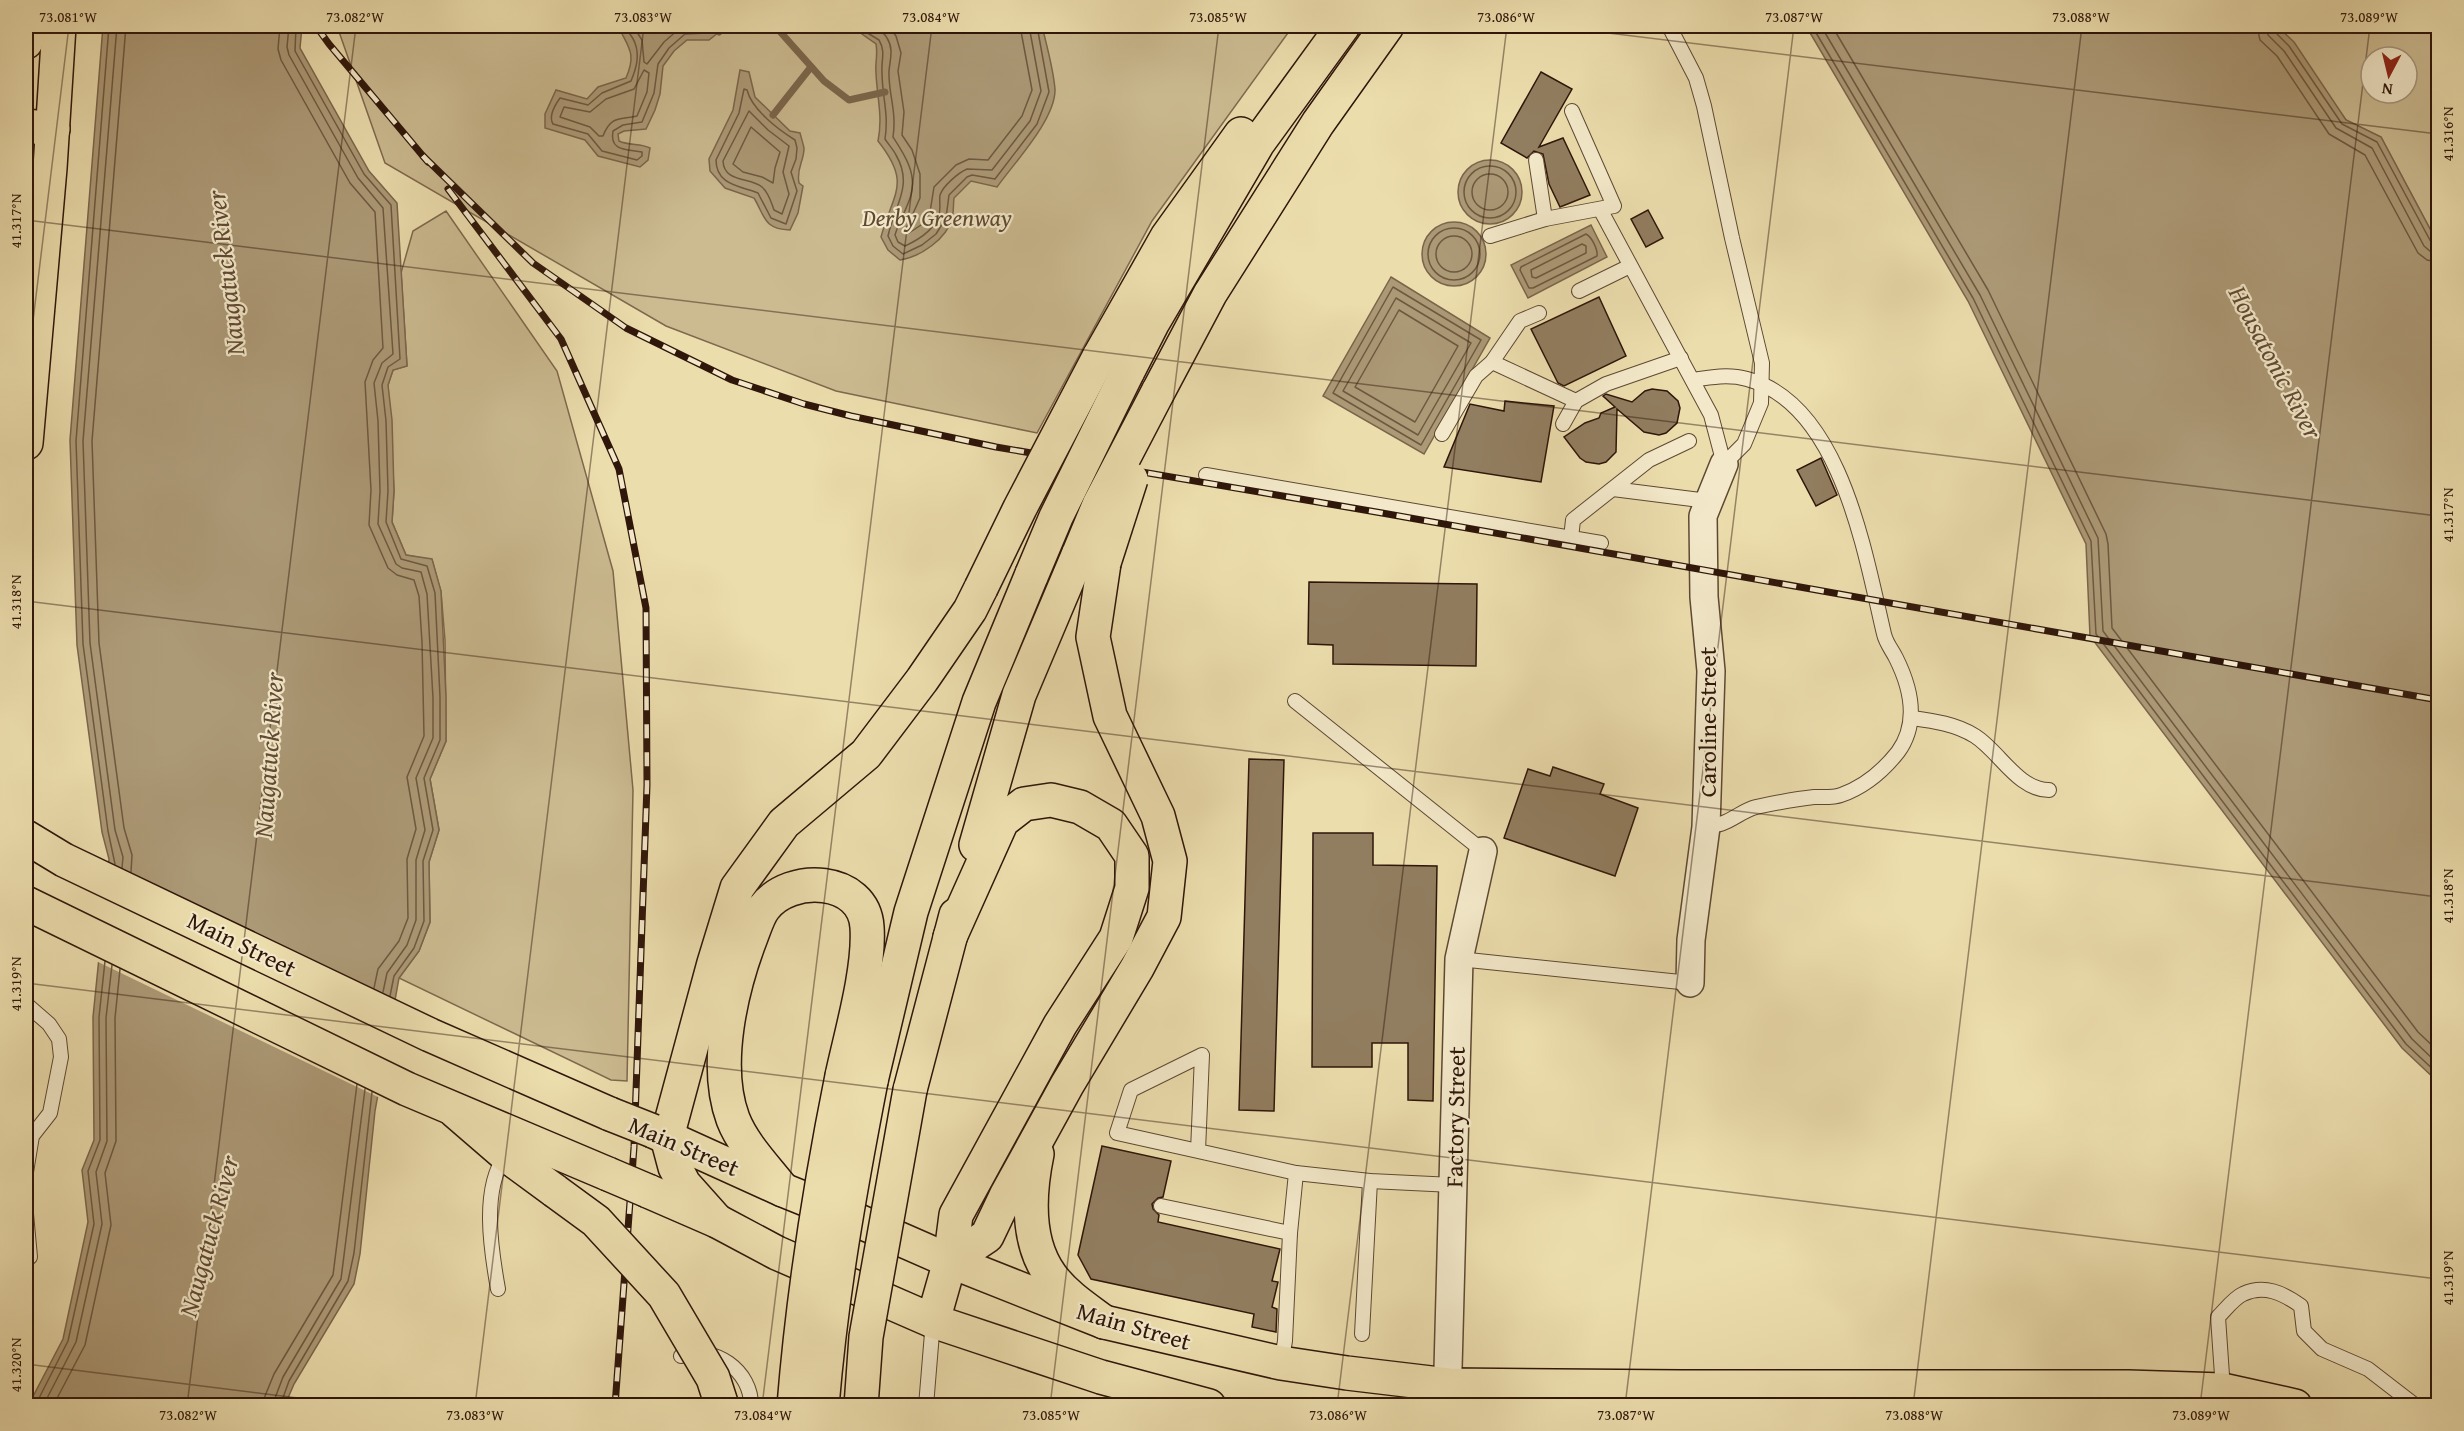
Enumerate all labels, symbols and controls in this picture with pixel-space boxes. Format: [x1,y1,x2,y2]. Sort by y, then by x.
text: 73.081°W [39,6,97,27]
text: 73.082°W [326,6,384,27]
text: 73.083°W [614,6,672,27]
text: 73.084°W [902,6,960,27]
text: 73.085°W [1189,6,1247,27]
text: 73.086°W [1477,6,1535,27]
text: 73.087°W [1765,6,1823,27]
text: 73.088°W [2052,6,2110,27]
text: 73.089°W [2340,6,2398,27]
north arrow [2359,45,2419,105]
text: N [2380,77,2394,102]
text: 41.316°N [2437,106,2458,161]
water label: Naugatuck River [195,187,255,359]
text: 41.317°N [5,193,26,248]
park label: Derby Greenway [861,200,1012,235]
water label: Housatonic River [2219,277,2334,447]
text: 41.317°N [2437,487,2458,542]
text: 41.318°N [5,574,26,629]
street label: Caroline Street [1690,646,1725,797]
water label: Naugatuck River [243,670,293,840]
text: 41.318°N [2437,868,2458,923]
street label: Main Street [182,903,303,986]
text: 41.319°N [5,956,26,1011]
street label: Factory Street [1436,1046,1474,1188]
street label: Main Street [623,1107,745,1185]
water label: Naugatuck River [167,1150,249,1322]
text: 41.319°N [2437,1250,2458,1305]
street label: Main Street [1073,1293,1196,1359]
text: 41.320°N [5,1337,26,1392]
text: 73.082°W [159,1404,217,1425]
text: 73.083°W [446,1404,504,1425]
text: 73.084°W [734,1404,792,1425]
text: 73.085°W [1022,1404,1080,1425]
text: 73.086°W [1309,1404,1367,1425]
text: 73.087°W [1597,1404,1655,1425]
text: 73.088°W [1885,1404,1943,1425]
text: 73.089°W [2172,1404,2230,1425]

